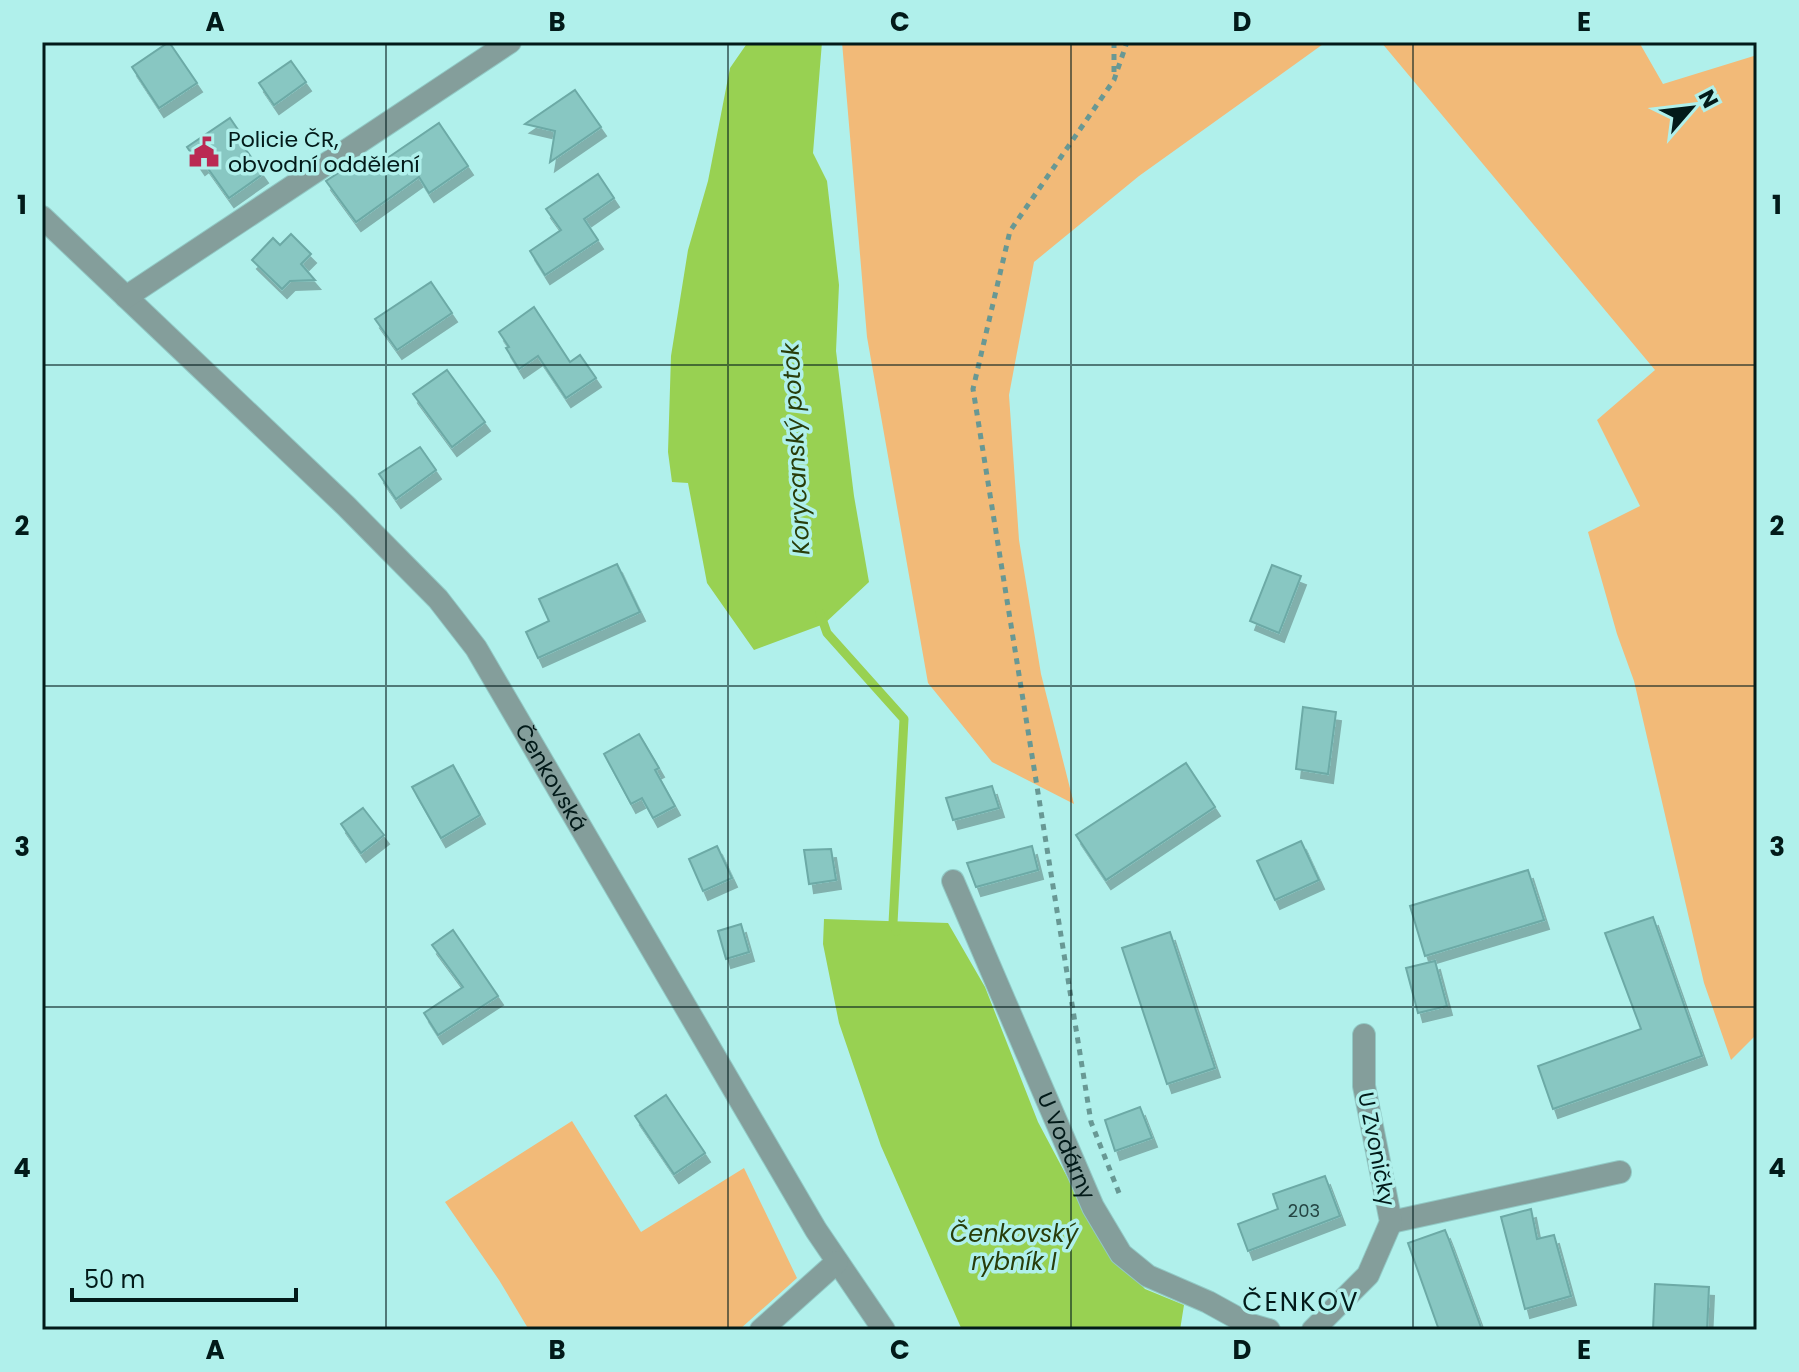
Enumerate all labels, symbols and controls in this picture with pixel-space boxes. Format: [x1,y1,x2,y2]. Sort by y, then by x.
text: A [205,4,225,40]
text: B [548,4,566,40]
text: C [890,4,910,40]
text: D [1233,4,1252,40]
text: E [1577,4,1591,40]
north arrow [1651,68,1731,148]
text: N [1691,84,1726,113]
place label: Policie ČR, obvodní oddělení [228,124,420,180]
public building icon: Policie ČR, obvodní oddělení [187,135,221,169]
text: 1 [17,187,27,223]
text: 1 [1772,187,1782,223]
water label: Korycanský potok [773,341,818,556]
text: 2 [15,508,30,544]
text: 2 [1770,508,1785,544]
street label: Čenkovská [507,718,595,837]
text: 3 [14,829,30,865]
text: 3 [1769,829,1785,865]
street label: U Vodárny [1029,1087,1103,1205]
street label: U Zvoničky [1350,1089,1403,1209]
text: 4 [13,1150,31,1186]
text: 4 [1768,1150,1786,1186]
house number: 203 [1288,1198,1320,1223]
water label: Čenkovský rybník I [950,1217,1080,1278]
scale bar [72,1252,296,1302]
text: 50 m [84,1263,145,1296]
district label: ČENKOV [1242,1284,1360,1320]
text: A [205,1332,225,1368]
text: B [548,1332,566,1368]
text: C [890,1332,910,1368]
text: D [1233,1332,1252,1368]
text: E [1577,1332,1591,1368]

